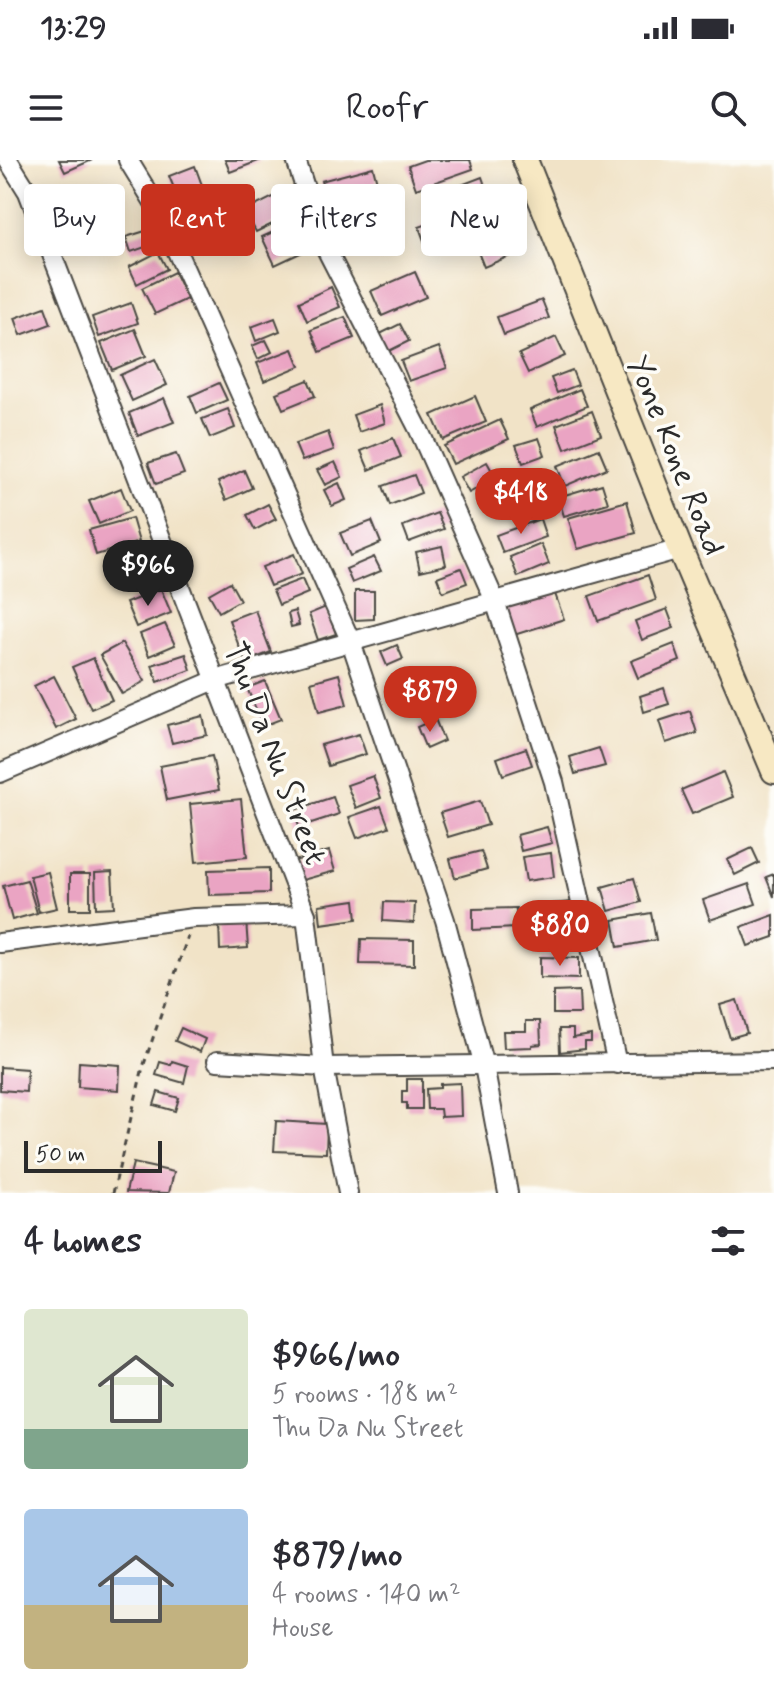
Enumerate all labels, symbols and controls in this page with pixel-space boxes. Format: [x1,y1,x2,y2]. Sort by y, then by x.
text: 13:29 [40,9,107,48]
text: Roofr [346,85,428,132]
icon: menu [24,86,68,130]
icon: search [706,86,750,130]
chip: Buy [24,184,125,256]
chip: Rent [141,184,255,256]
chip: Filters [271,184,405,256]
chip: New [421,184,527,256]
street label: Yone Kone Road [616,350,734,562]
pin: $418 [474,468,568,536]
text: $418 [493,477,549,511]
pin: $966 [101,540,195,608]
text: $966 [121,549,175,583]
street label: Thu Da Nu Street [212,636,336,871]
pin: $879 [383,666,477,734]
text: $879 [402,675,458,709]
pin: $880 [513,900,607,968]
text: $880 [530,909,590,943]
scale bar [24,1137,162,1173]
text: 50 m [36,1141,85,1169]
text: 4 homes [24,1219,142,1264]
icon: filters [706,1219,750,1263]
text: $966/mo [272,1333,400,1378]
icon: home [88,1341,184,1437]
text: 5 rooms · 188 m² [272,1378,458,1412]
text: Thu Da Nu Street [272,1412,464,1446]
text: $879/mo [272,1533,403,1578]
icon: home [88,1541,184,1637]
text: 4 rooms · 140 m² [272,1578,461,1612]
text: House [272,1612,333,1646]

